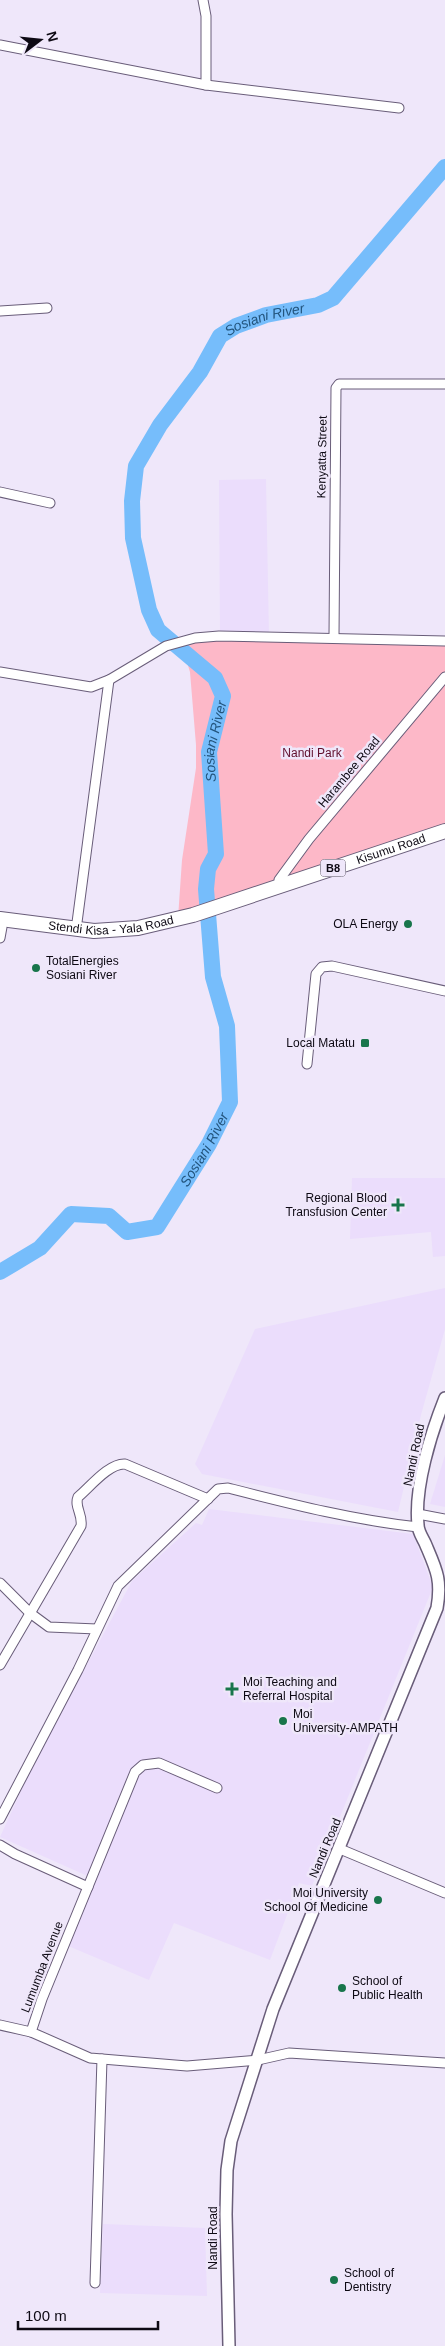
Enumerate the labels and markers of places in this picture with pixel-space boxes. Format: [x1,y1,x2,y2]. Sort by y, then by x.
place label: OLA Energy [333,917,398,931]
marker: OLA Energy [402,918,414,930]
place label: TotalEnergies Sosiani River [46,954,119,982]
marker: TotalEnergies Sosiani River [30,962,42,974]
place label: Local Matatu [286,1036,355,1050]
marker: Local Matatu [359,1037,371,1049]
place label: Regional Blood Transfusion Center [285,1191,387,1219]
marker: Regional Blood Transfusion Center [391,1198,405,1212]
place label: Moi Teaching and Referral Hospital [243,1675,337,1703]
marker: Moi Teaching and Referral Hospital [225,1682,239,1696]
place label: Moi University-AMPATH [293,1707,398,1735]
marker: Moi University-AMPATH [277,1715,289,1727]
place label: Moi University School Of Medicine [264,1886,368,1914]
marker: Moi University School Of Medicine [372,1894,384,1906]
place label: School of Public Health [352,1974,423,2002]
marker: School of Public Health [336,1982,348,1994]
place label: School of Dentistry [344,2266,395,2294]
marker: School of Dentistry [328,2274,340,2286]

